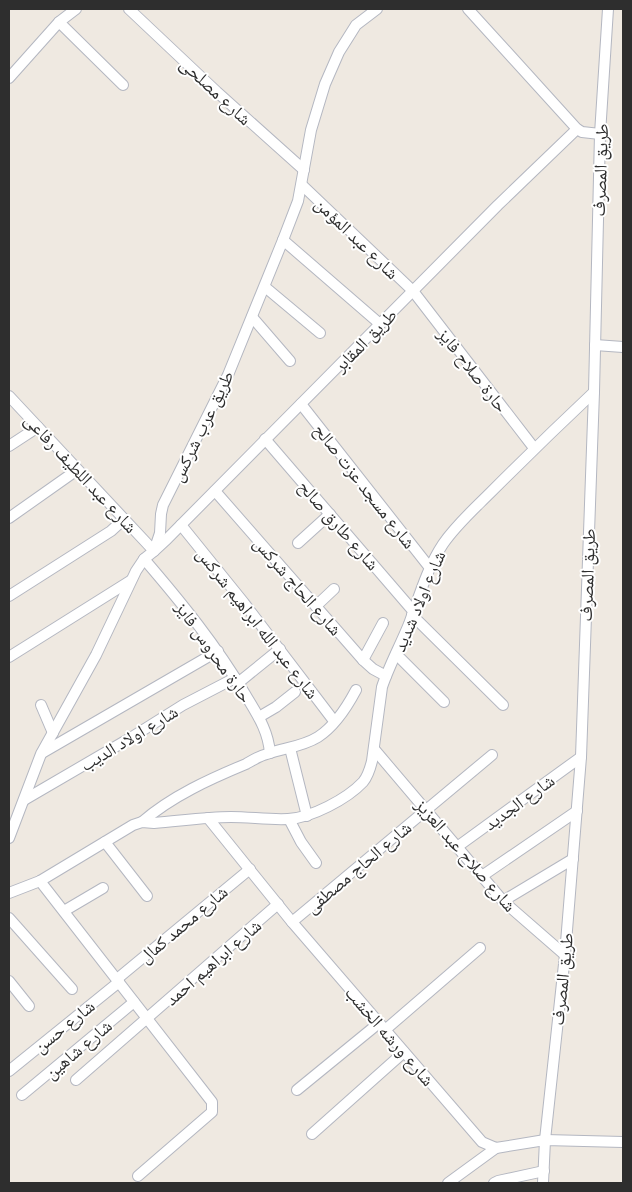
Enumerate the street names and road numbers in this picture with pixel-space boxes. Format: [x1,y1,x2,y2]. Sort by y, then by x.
street label: شارع مصلحى [175,53,256,130]
street label: طريق المصرف [588,123,613,217]
street label: شارع عبد المؤمن [310,193,403,284]
street label: طريق المقابر [328,304,402,377]
street label: حارة صلاح فايز [431,323,512,418]
street label: طريق عرب شركس [166,367,239,485]
street label: شارع عبد اللطيف رفاعى [19,409,142,538]
street label: شارع مسجد عزت صالح [308,419,420,554]
street label: شارع طارق صالح [293,476,384,576]
street label: طريق المصرف [575,528,600,622]
street label: شارع الحاج شركس [248,532,347,641]
street label: شارع عبد الله ابراهيم شركس [191,543,324,704]
street label: شارع اولاد شديد [388,547,451,655]
street label: حارة محروس فايز [170,597,257,707]
street label: شارع اولاد الديب [76,701,182,776]
street label: شارع الجديد [480,769,559,835]
street label: شارع صلاح عبد العزيز [409,793,521,917]
street label: شارع الحاج مصطفى [301,817,417,919]
street label: شارع محمد كمال [134,881,232,968]
street label: شارع ابراهيم احمد [161,915,267,1011]
street label: طريق المصرف [547,931,578,1027]
street label: شارع ورشه الخشب [340,982,439,1091]
street label: شارع حسن [29,995,99,1058]
street label: شارع شاهين [40,1015,116,1084]

